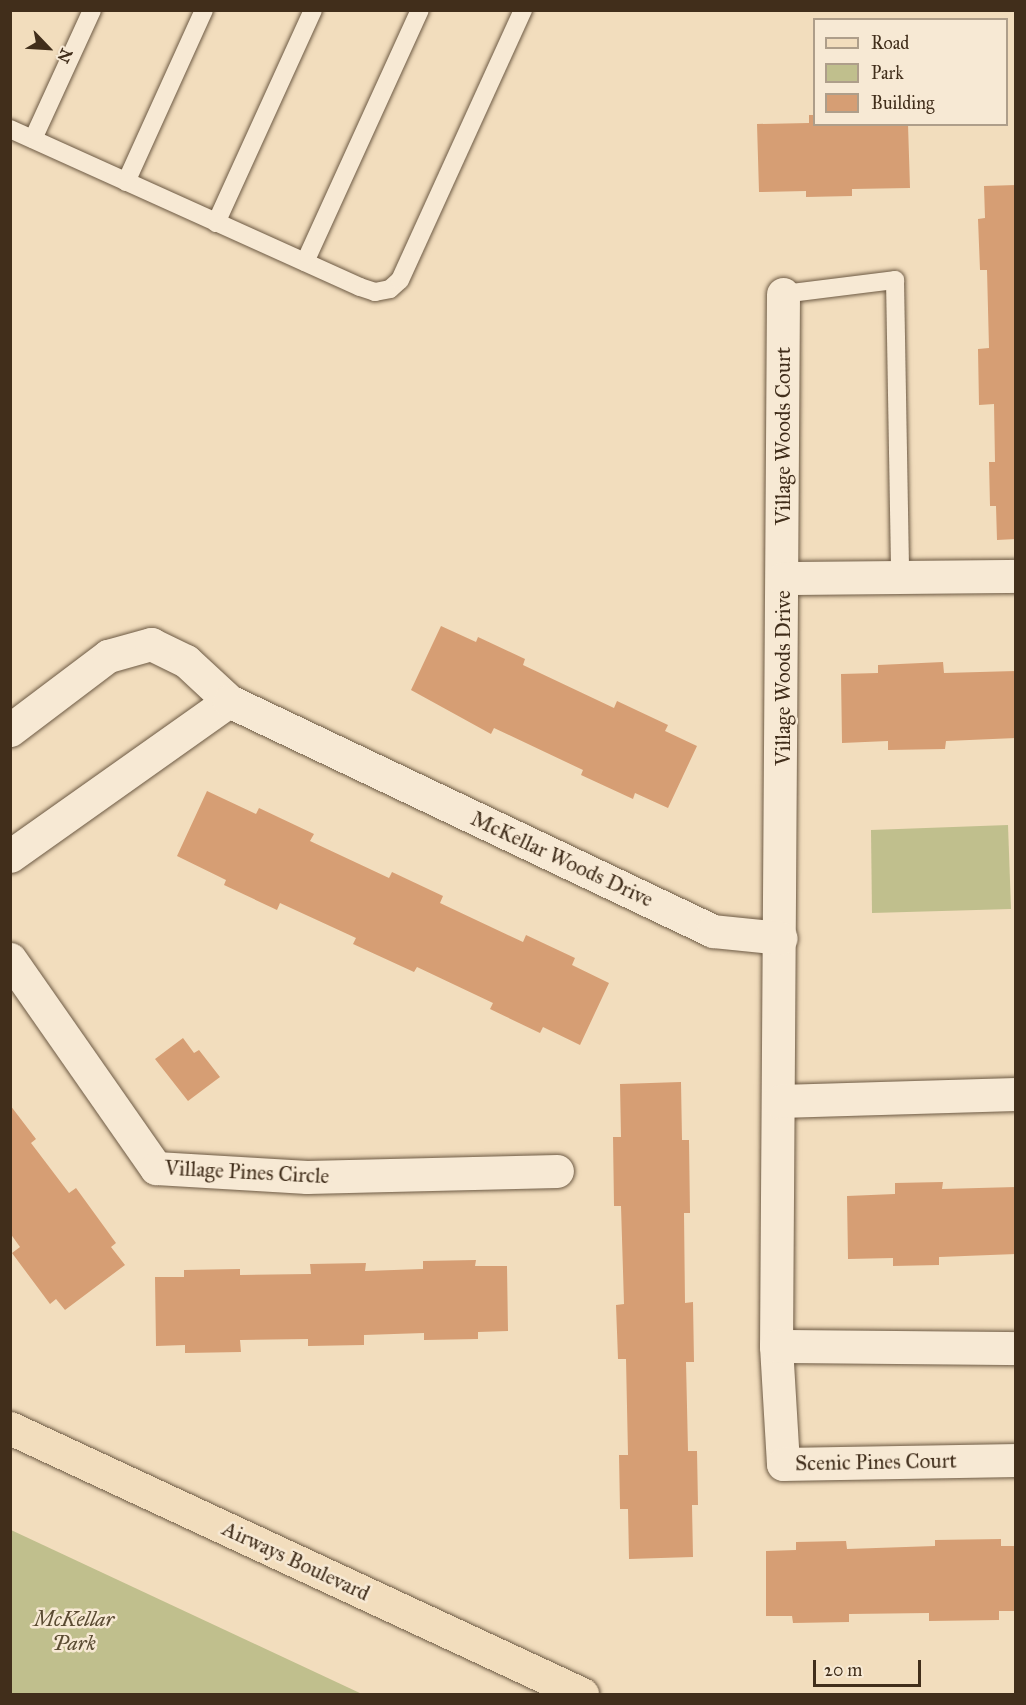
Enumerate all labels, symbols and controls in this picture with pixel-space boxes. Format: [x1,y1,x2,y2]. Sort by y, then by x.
north arrow [18,18,78,78]
legend [813,18,1008,126]
text: Road [871,32,909,54]
text: N [53,46,76,66]
text: Park [871,62,904,84]
text: Building [871,92,934,114]
street label: Village Woods Court [770,347,796,525]
street label: Village Woods Drive [770,590,796,766]
street label: McKellar Woods Drive [467,806,657,912]
street label: Village Pines Circle [164,1155,330,1189]
street label: Scenic Pines Court [795,1448,957,1476]
street label: Airways Boulevard [218,1516,374,1606]
park label: McKellar Park [34,1606,114,1656]
scale bar [816,1648,924,1686]
text: 20 m [824,1659,862,1681]

